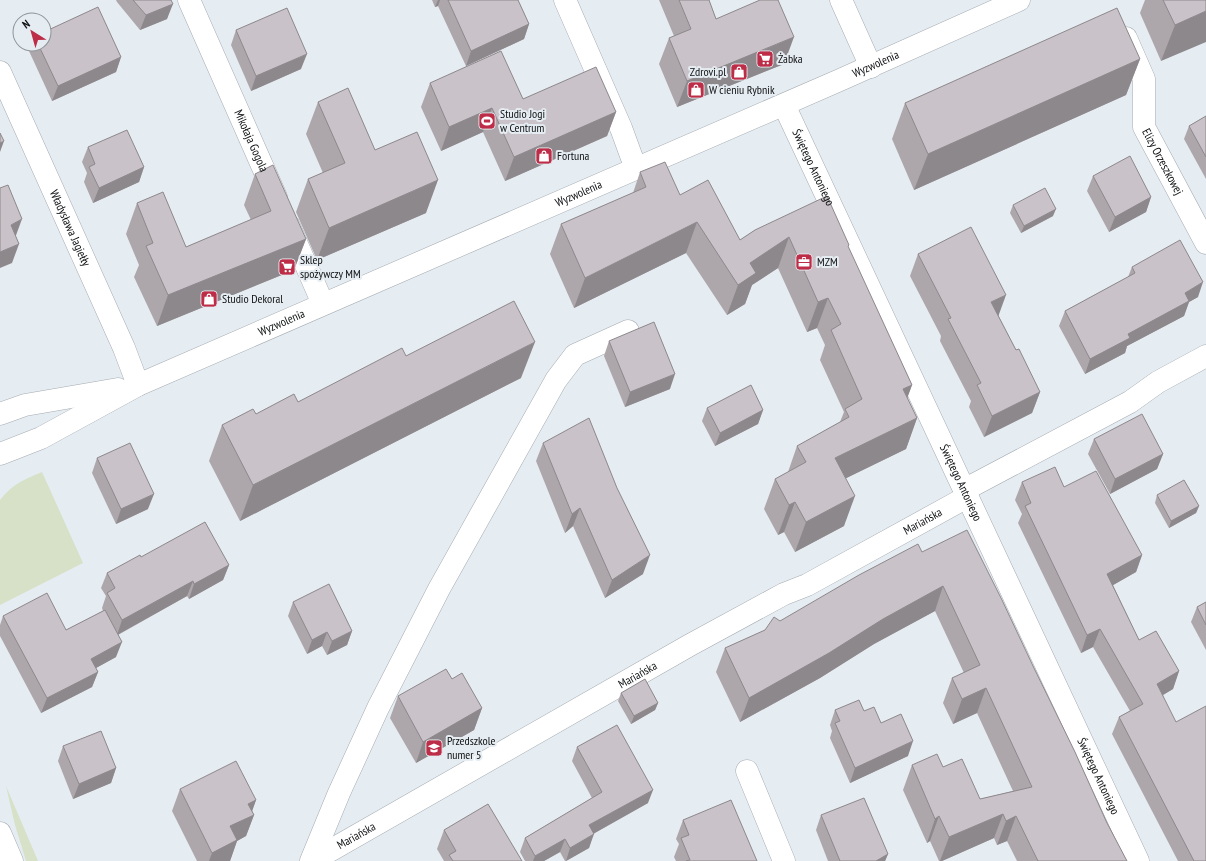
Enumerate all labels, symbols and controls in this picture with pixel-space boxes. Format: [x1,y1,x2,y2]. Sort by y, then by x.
north arrow [12,12,52,52]
text: N [19,17,33,31]
street label: Wyzwolenia [850,47,901,81]
supermarket icon: Żabka [755,49,775,69]
place label: Żabka [778,51,803,66]
shop icon: Zdrovi.pl [729,62,749,82]
place label: Zdrovi.pl [690,64,726,79]
shop icon: W cieniu Rybnik [686,80,706,100]
place label: W cieniu Rybnik [709,82,775,97]
place label: Studio Jogi w Centrum [500,106,545,135]
street label: Mikołaja Gogola [231,107,272,174]
sports icon: Studio Jogi w Centrum [477,111,497,131]
street label: Elizy Orzeszkowej [1139,126,1187,197]
street label: Świętego Antoniego [789,127,838,208]
shop icon: Fortuna [534,146,554,166]
place label: Fortuna [557,148,589,163]
street label: Wyzwolenia [553,176,604,210]
street label: Władysława Jagiełły [47,187,94,269]
place label: Sklep spożywczy MM [300,252,361,281]
office icon: MZM [794,252,814,272]
place label: MZM [817,254,838,269]
supermarket icon: Sklep spożywczy MM [277,257,297,277]
shop icon: Studio Dekoral [199,289,219,309]
place label: Studio Dekoral [222,291,283,306]
street label: Wyzwolenia [256,305,307,339]
street label: Świętego Antoniego [937,442,986,523]
street label: Mariańska [900,504,945,538]
street label: Mariańska [615,657,659,691]
place label: Przedszkole numer 5 [447,733,496,762]
street label: Świętego Antoniego [1074,735,1123,817]
school or university icon: Przedszkole numer 5 [424,738,444,758]
street label: Mariańska [334,818,378,852]

